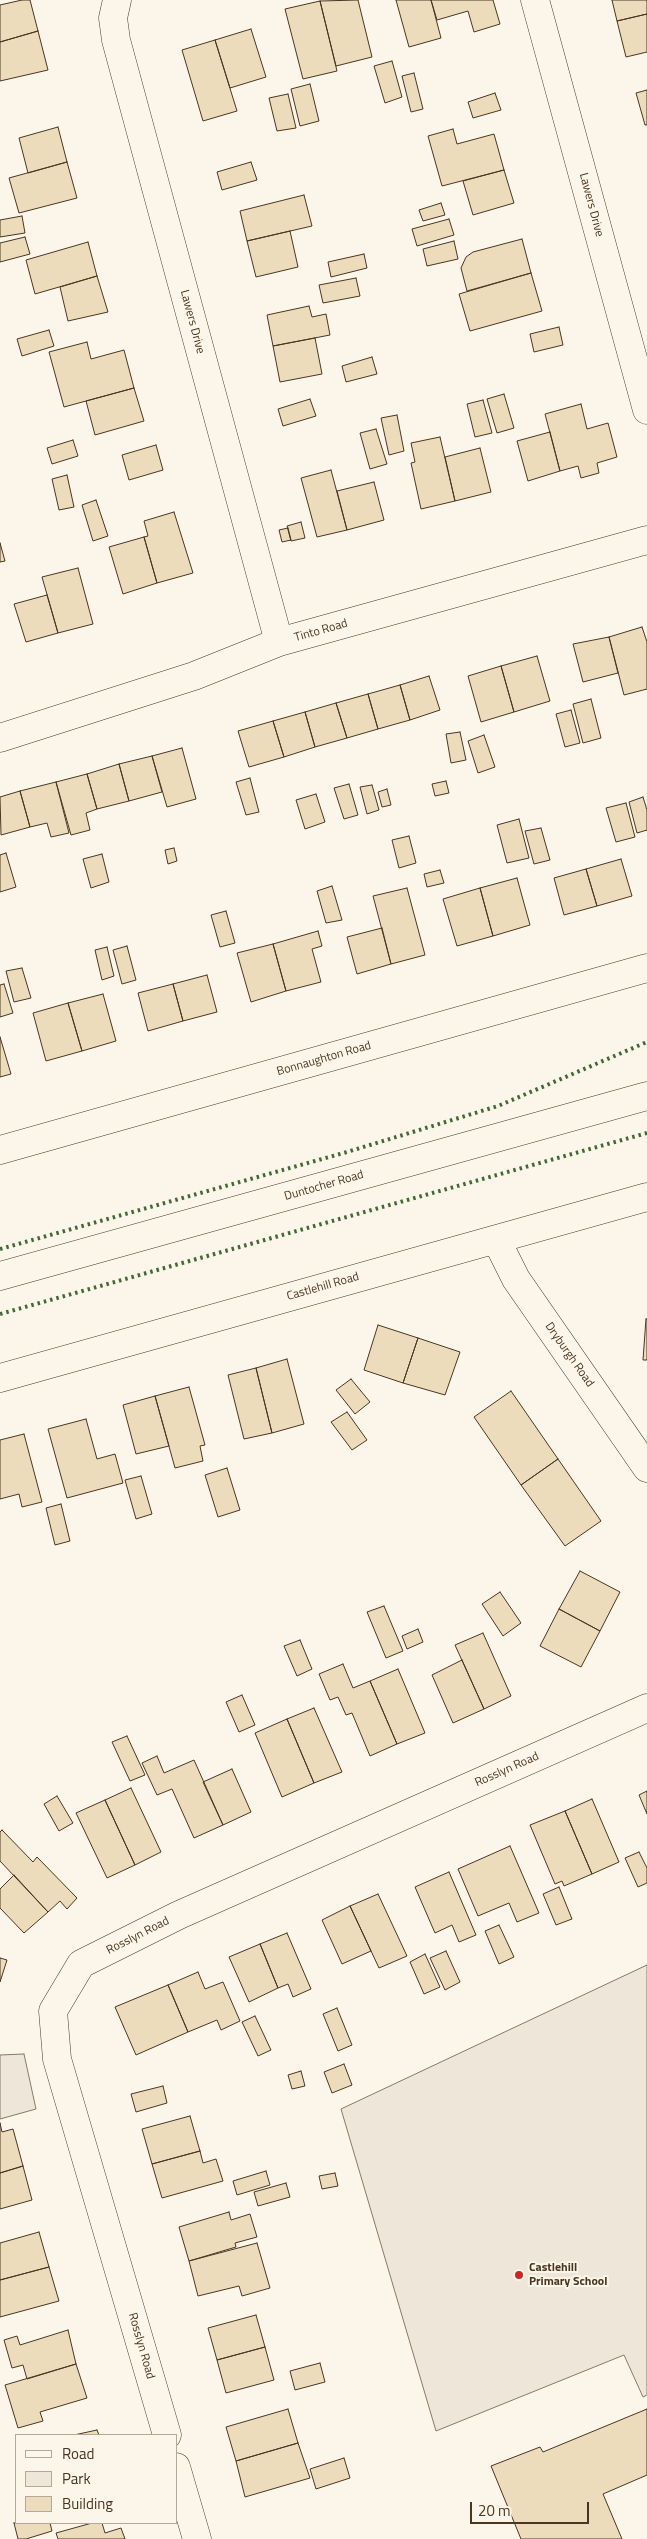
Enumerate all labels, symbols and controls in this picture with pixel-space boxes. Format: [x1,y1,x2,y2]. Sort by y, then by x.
street label: Lawers Drive [576,171,606,239]
street label: Lawers Drive [177,288,207,356]
street label: Tinto Road [293,617,349,645]
street label: Bonnaughton Road [275,1039,373,1079]
street label: Duntocher Road [283,1168,365,1204]
street label: Castlehill Road [285,1270,361,1304]
street label: Dryburgh Road [541,1320,597,1390]
street label: Rosslyn Road [473,1750,541,1790]
street label: Rosslyn Road [104,1914,172,1958]
place label: Castlehill Primary School [529,2261,607,2289]
marker: Castlehill Primary School [513,2269,525,2281]
street label: Rosslyn Road [125,2311,157,2381]
legend [15,2434,178,2524]
text: Road [62,2442,94,2465]
text: Park [62,2467,91,2490]
text: Building [62,2492,113,2515]
scale bar [472,2492,591,2524]
text: 20 m [478,2499,511,2522]

